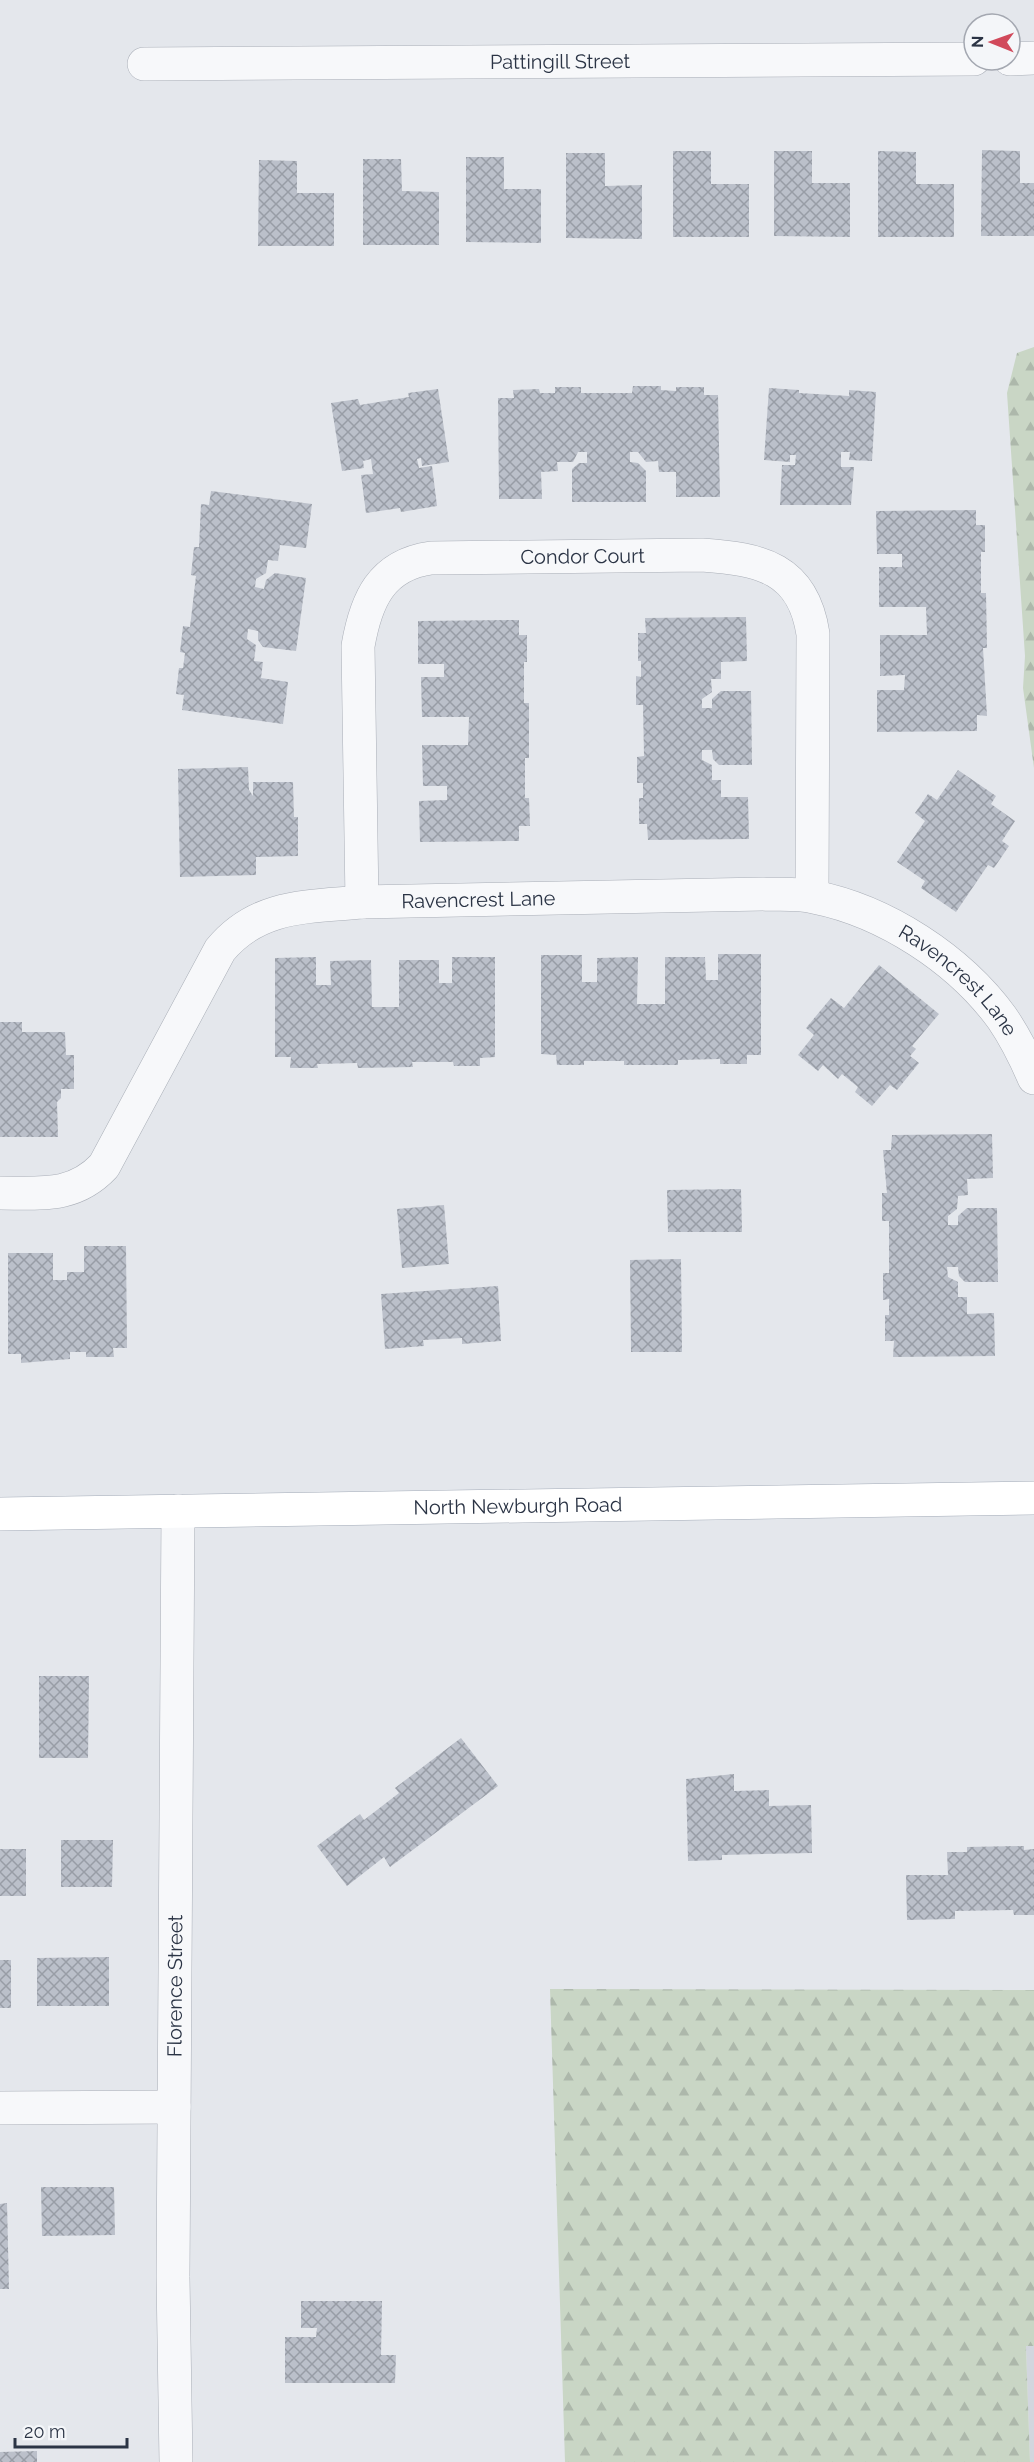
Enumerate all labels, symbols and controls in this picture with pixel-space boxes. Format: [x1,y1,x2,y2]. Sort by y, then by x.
north arrow [962,12,1022,72]
text: N [968,35,987,48]
street label: Pattingill Street [490,49,630,74]
street label: Condor Court [520,544,645,569]
street label: Ravencrest Lane [401,886,556,913]
street label: Ravencrest Lane [895,919,1023,1040]
street label: North Newburgh Road [413,1492,623,1520]
street label: Florence Street [162,1914,187,2057]
scale bar [15,2411,128,2449]
text: 20 m [24,2421,66,2442]

